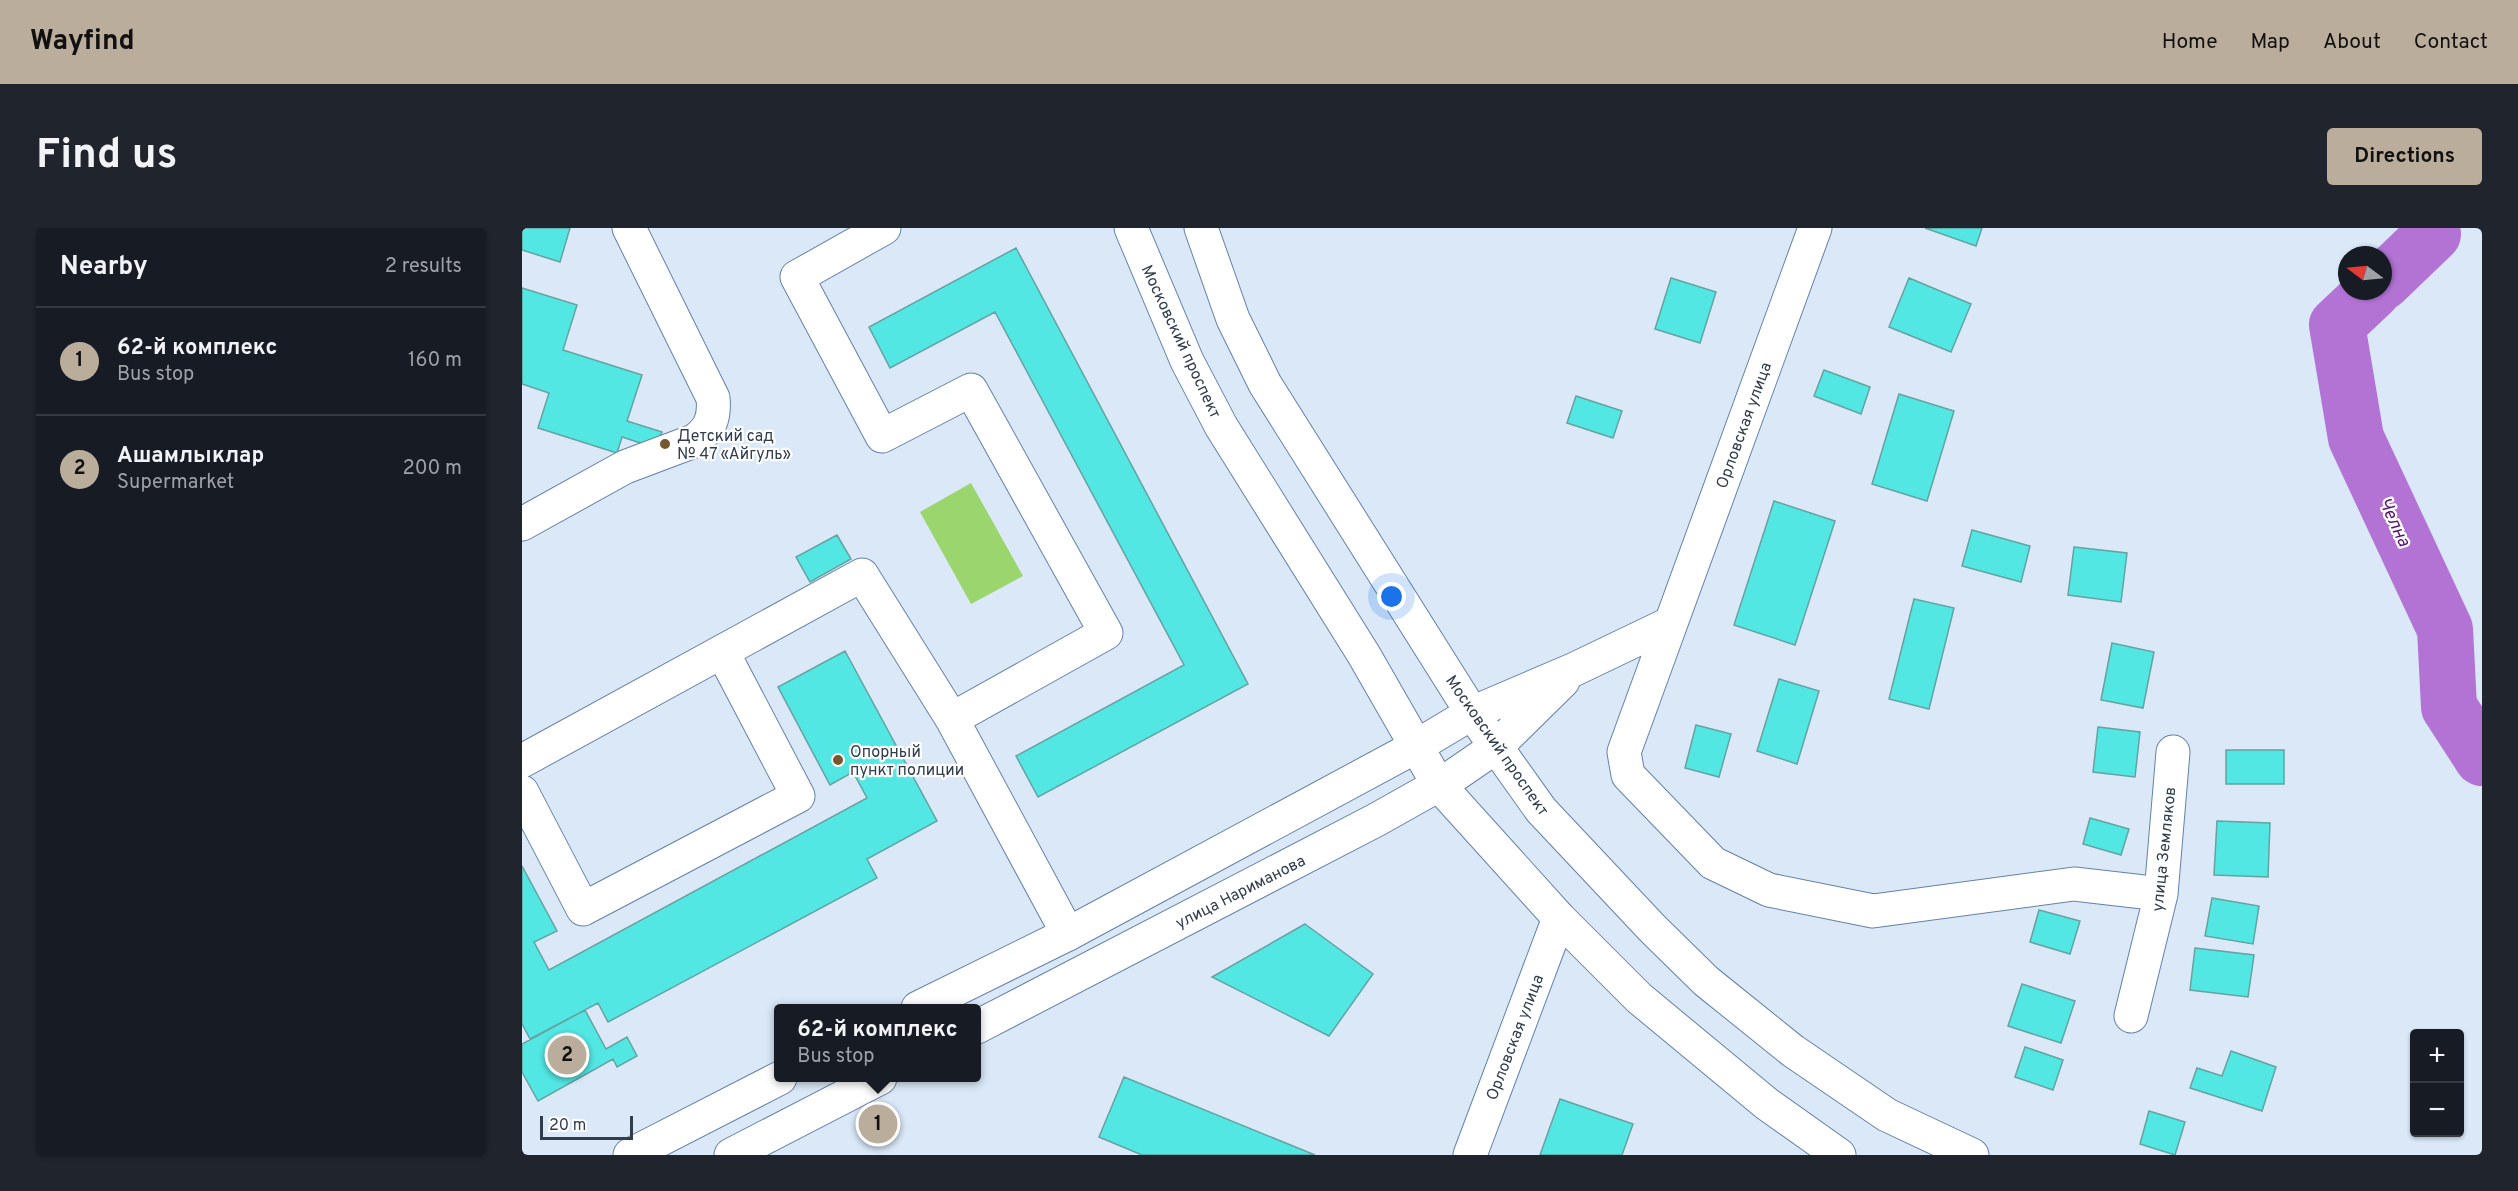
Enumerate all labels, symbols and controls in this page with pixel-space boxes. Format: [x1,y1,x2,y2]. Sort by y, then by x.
text: Wayfind [30,24,135,60]
text: Home [2162,29,2218,56]
text: Map [2251,29,2290,56]
text: About [2323,29,2381,56]
text: Contact [2414,29,2488,56]
button: Directions [2327,128,2482,185]
text: Find us [36,130,177,183]
north arrow [2338,246,2392,300]
text: Nearby [60,251,148,284]
text: 2 results [385,254,462,280]
street label: Московский проспект [1136,262,1225,422]
text: 62-й комплекс [117,335,277,362]
text: 1 [76,348,84,374]
text: 160 m [408,348,462,374]
street label: Орловская улица [1713,360,1777,492]
text: Bus stop [117,362,194,388]
place label: Детский сад № 47 «Айгуль» [677,427,791,465]
marker: Детский сад № 47 «Айгуль» [658,437,672,451]
text: Ашамлыклар [117,443,264,470]
text: 2 [73,456,86,482]
text: 200 m [403,456,462,482]
text: Supermarket [117,470,234,496]
water label: Челна [2372,495,2415,551]
your location [1377,582,1406,611]
street label: Московский проспект [1440,672,1552,820]
place label: Опорный пункт полиции [850,743,964,781]
marker: Опорный пункт полиции [831,753,845,767]
street label: улица Земляков [2148,786,2181,913]
street label: улица Нариманова [1173,851,1309,934]
street label: Орловская улица [1483,972,1549,1103]
popup [774,1004,981,1082]
text: 62-й комплекс [797,1017,958,1044]
map controls [2410,1029,2464,1137]
button: + [2410,1029,2464,1083]
pin: 2 [548,1032,586,1078]
text: Bus stop [797,1044,875,1070]
button: − [2410,1083,2464,1137]
pin: 1 [858,1102,898,1146]
scale bar [540,1113,633,1140]
text: 20 m [549,1116,586,1136]

